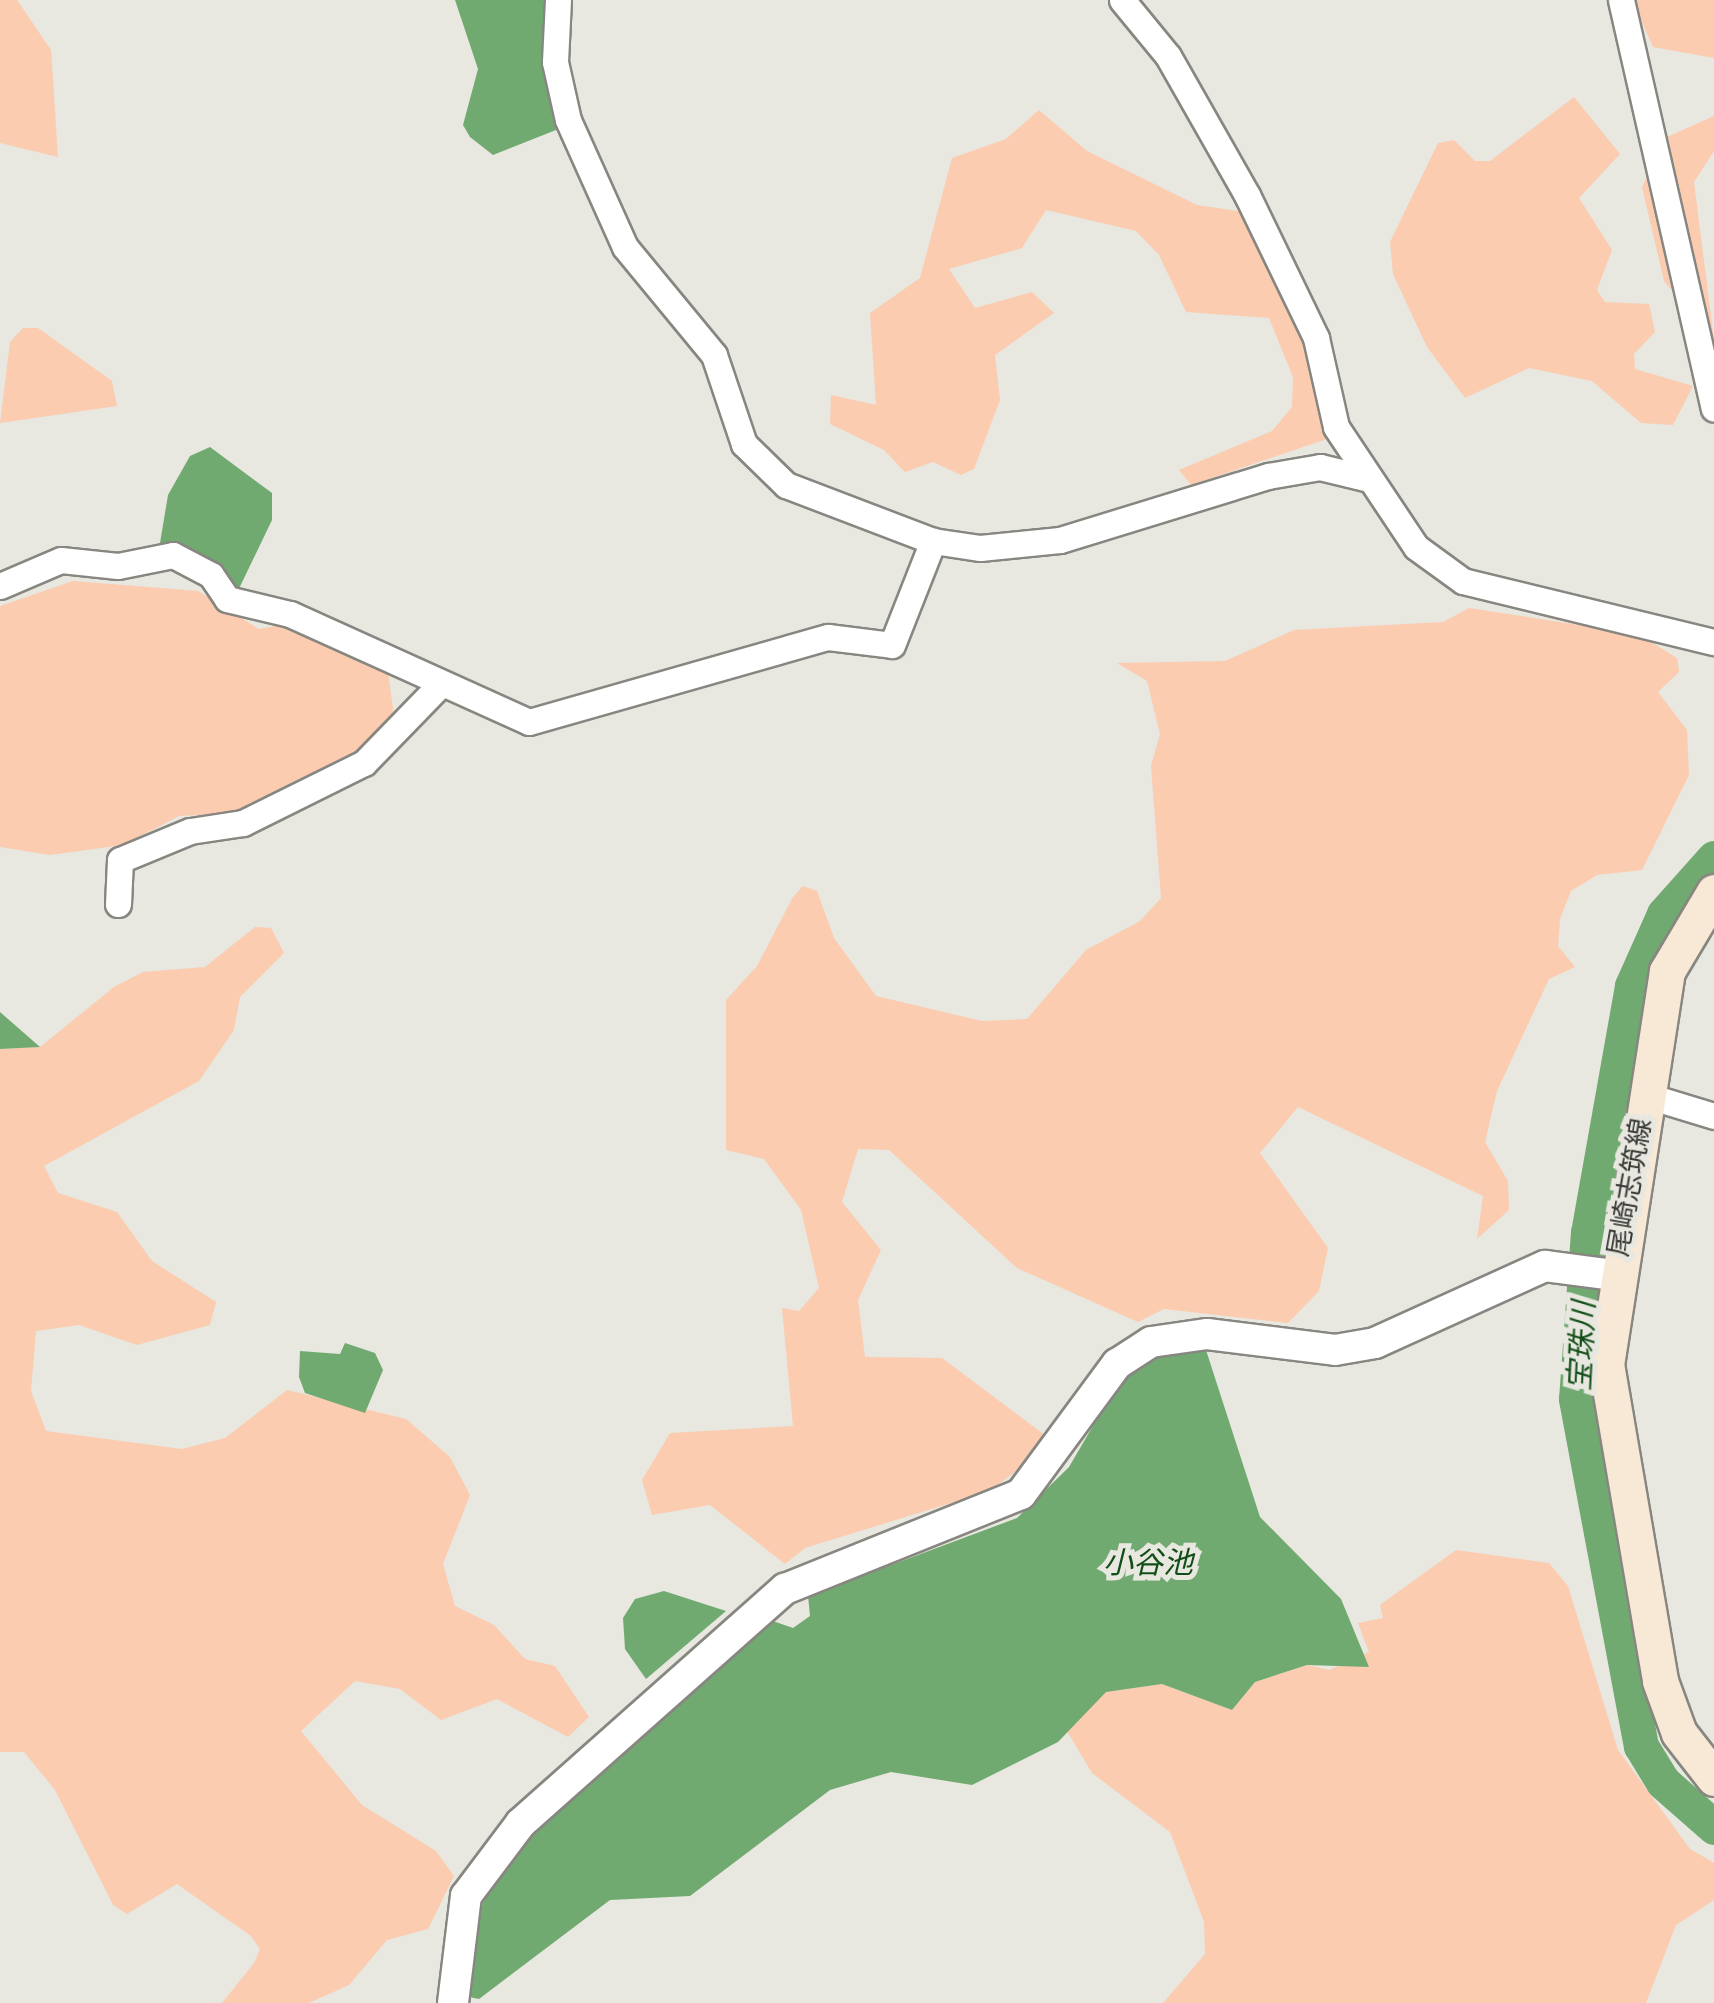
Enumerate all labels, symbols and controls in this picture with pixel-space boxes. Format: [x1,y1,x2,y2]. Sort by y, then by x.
street label: 尾崎志筑線 [1600,1115,1658,1259]
water label: 宝珠川 [1561,1300,1601,1392]
water label: 小谷池 [1103,1544,1193,1580]

